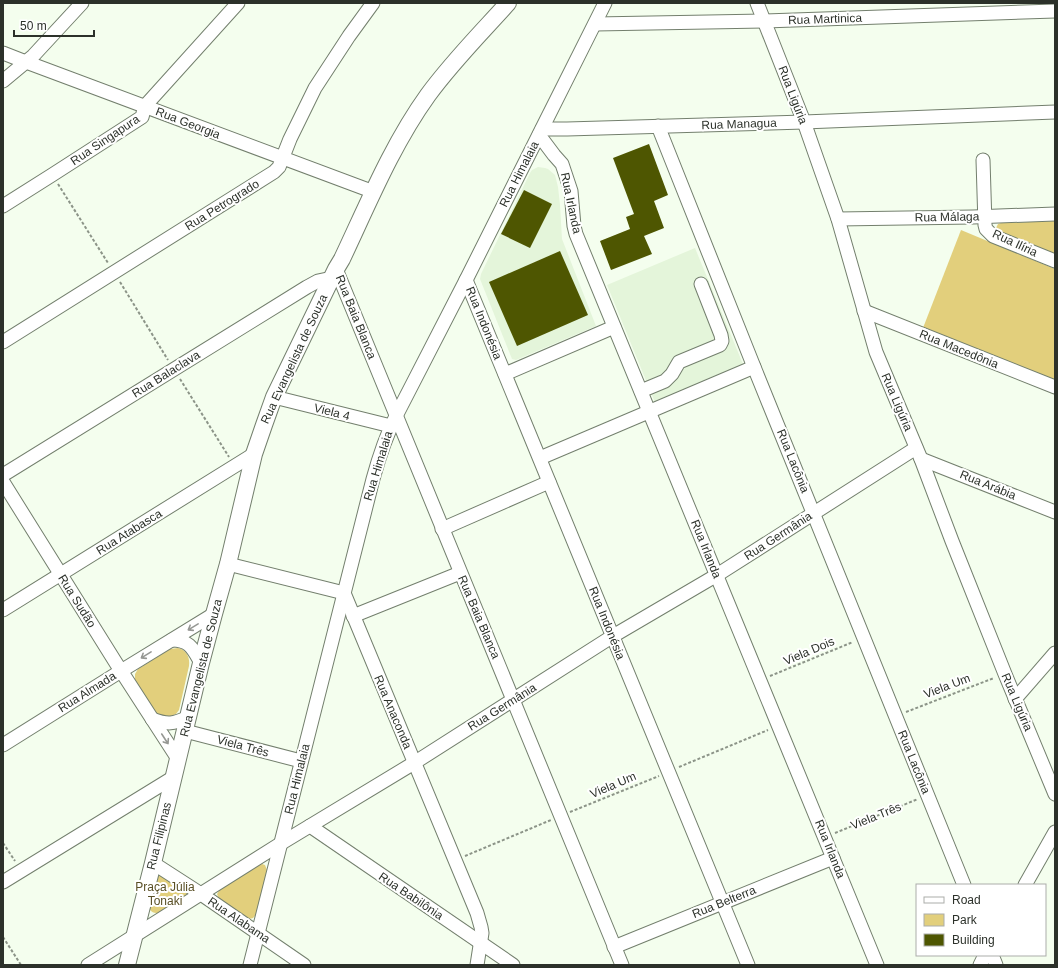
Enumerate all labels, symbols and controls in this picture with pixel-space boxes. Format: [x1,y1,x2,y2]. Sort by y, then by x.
street label: Rua Martinica [788,11,863,27]
scale bar [14,12,94,38]
text: 50 m [20,19,47,33]
street label: Rua Ligúria [775,64,811,126]
street label: Rua Georgia [154,104,223,142]
street label: Rua Singapura [68,112,142,168]
street label: Rua Managua [701,116,777,132]
street label: Rua Himalaia [496,138,542,209]
street label: Rua Irlanda [558,171,584,235]
street label: Rua Petrogrado [182,176,262,233]
street label: Rua Málaga [915,209,980,225]
street label: Rua Ilíria [990,227,1040,260]
street label: Rua Baia Blanca [333,273,379,361]
street label: Rua Indonésia [463,285,505,362]
street label: Rua Evangelista de Souza [258,292,330,426]
street label: Rua Macedônia [917,327,1001,371]
street label: Rua Balaclava [129,347,203,400]
street label: Rua Ligúria [879,371,916,433]
street label: Viela 4 [313,401,352,423]
street label: Rua Lacônia [774,427,812,495]
street label: Rua Himalaia [361,429,395,502]
street label: Rua Arábia [958,467,1018,503]
street label: Rua Atabasca [94,506,165,558]
street label: Rua Germânia [741,509,815,563]
street label: Rua Irlanda [688,518,724,581]
street label: Rua Sudão [55,572,99,630]
street label: Rua Baia Blanca [455,573,503,661]
street label: Rua Indonésia [586,585,628,662]
street label: Rua Evangelista de Souza [177,597,225,738]
one-way arrow [188,623,199,631]
street label: Viela Dois [781,634,837,668]
one-way arrow [141,651,152,660]
street label: Rua Almada [56,669,119,715]
street label: Viela Um [922,671,972,701]
street label: Rua Ligúria [999,671,1036,733]
street label: Rua Anaconda [371,673,415,751]
street label: Rua Germânia [465,680,539,734]
street label: Rua Lacônia [895,728,933,796]
street label: Viela Três [216,732,270,760]
one-way arrow [161,733,169,744]
street label: Rua Himalaia [281,742,313,816]
street label: Viela Um [588,769,638,801]
street label: Viela Três [849,800,903,832]
street label: Rua Filipinas [144,801,174,871]
street label: Rua Irlanda [812,818,848,881]
street label: Rua Babilônia [376,869,446,923]
park label: Praça Júlia Tonaki [135,880,195,908]
street label: Rua Belterra [690,883,758,921]
legend [916,884,1046,956]
text: Road [952,893,981,907]
street label: Rua Alabama [205,894,273,946]
text: Park [952,913,978,927]
text: Building [952,933,995,947]

